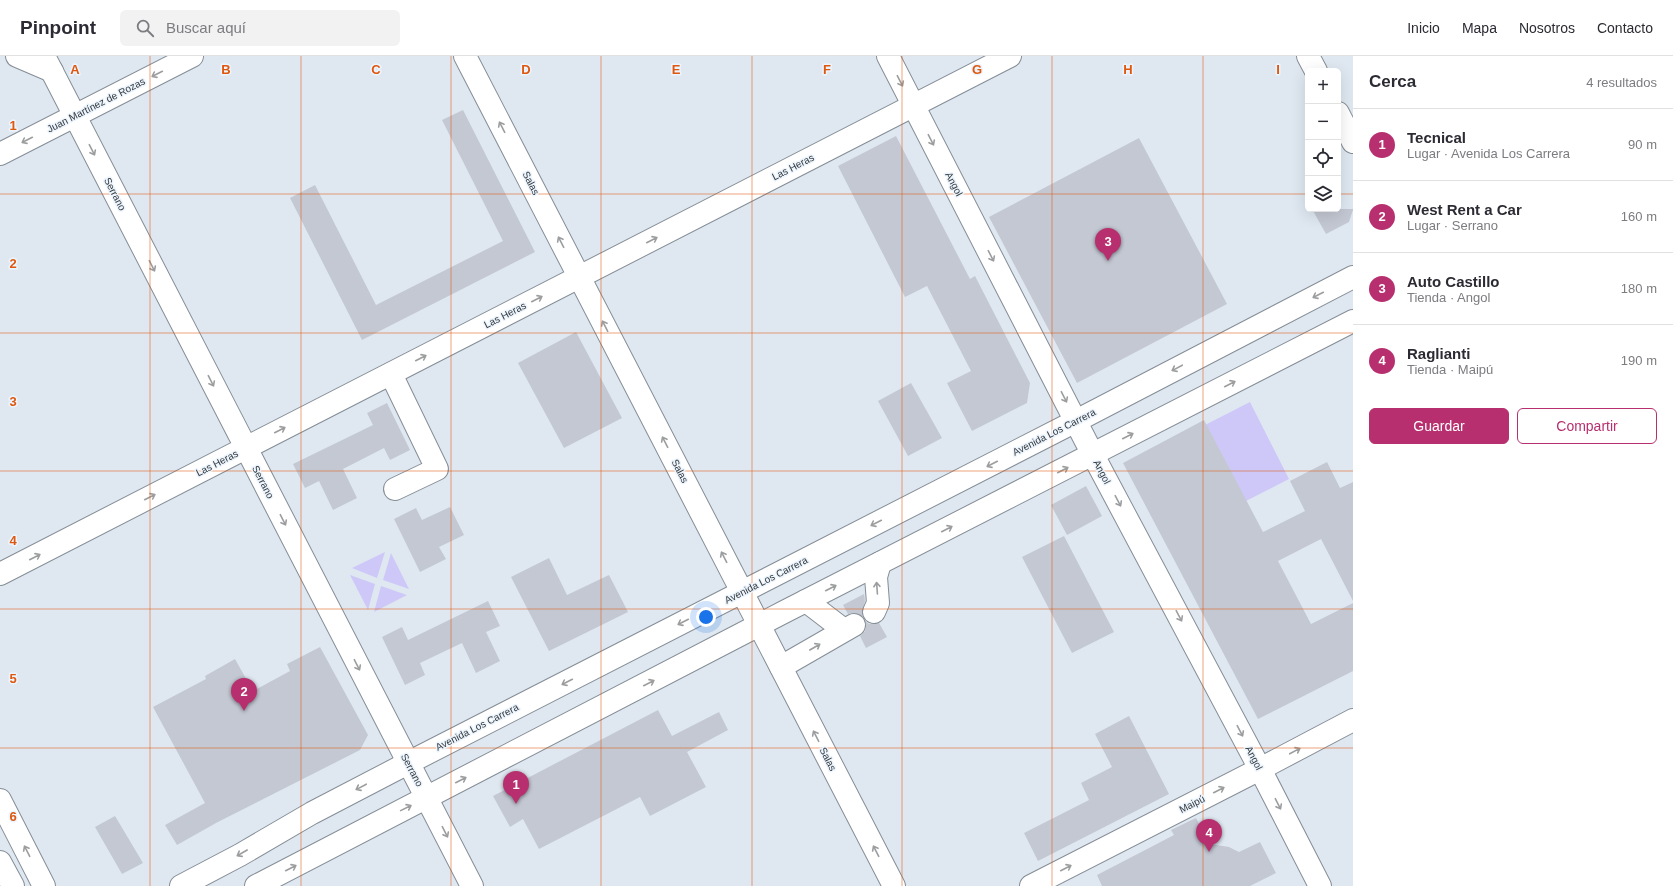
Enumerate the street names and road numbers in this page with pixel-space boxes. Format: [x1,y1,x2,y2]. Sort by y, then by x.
street label: Juan Martínez de Rozas [45,75,147,135]
street label: Las Heras [770,152,816,182]
street label: Salas [520,169,542,197]
street label: Angol [943,170,965,198]
street label: Serrano [102,176,128,213]
street label: Las Heras [482,300,528,330]
street label: Avenida Los Carrera [1011,406,1098,458]
street label: Las Heras [194,448,240,478]
street label: Salas [669,457,691,485]
street label: Angol [1091,458,1113,486]
street label: Serrano [250,464,276,501]
street label: Avenida Los Carrera [723,554,810,606]
street label: Avenida Los Carrera [434,701,521,753]
street label: Angol [1243,744,1265,772]
street label: Salas [817,745,839,773]
street label: Serrano [399,752,425,789]
street label: Maipú [1177,793,1207,815]

